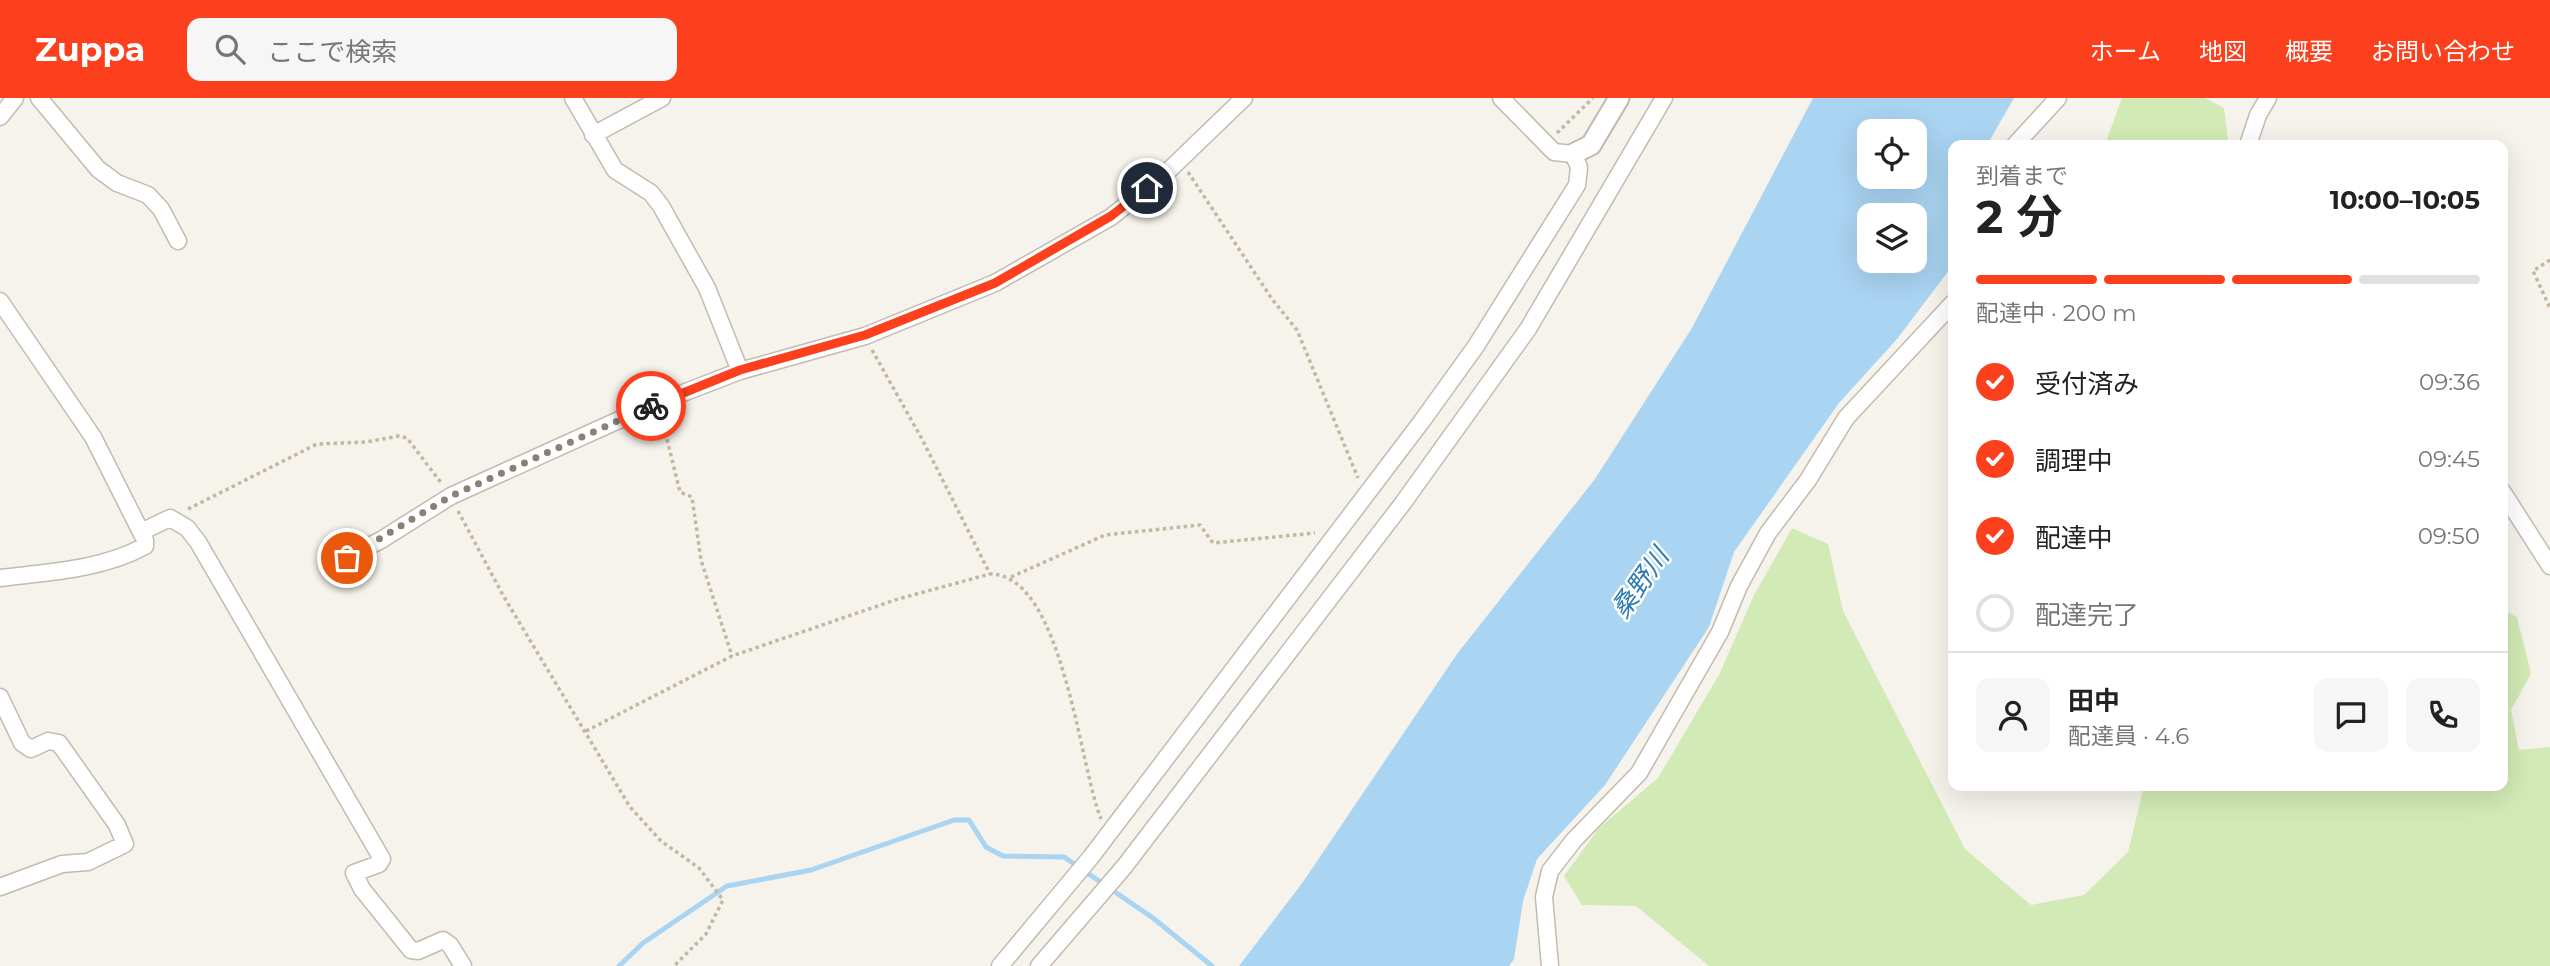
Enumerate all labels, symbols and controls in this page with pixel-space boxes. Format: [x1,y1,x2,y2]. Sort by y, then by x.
search box [187,18,677,81]
text: Zuppa [35,29,145,69]
icon: search [211,30,249,68]
text: ここで検索 [267,36,397,68]
text: ホーム [2090,37,2161,66]
text: 地図 [2199,37,2247,66]
text: 概要 [2285,37,2333,66]
text: お問い合わせ [2371,37,2515,66]
map controls [1857,119,1927,273]
button: locate [1857,119,1927,189]
pin [1117,158,1177,218]
text: 到着まで [1976,162,2068,190]
icon: home [1128,169,1166,207]
text: 10:00–10:05 [2330,184,2480,216]
text: 2 分 [1976,188,2062,245]
button: layers [1857,203,1927,273]
text: 配達中 · 200 m [1976,299,2137,327]
icon: check [1976,363,2014,401]
text: 受付済み [2035,368,2139,400]
text: 09:36 [2419,368,2480,396]
courier [616,371,686,441]
icon: bike [632,387,670,425]
icon: check [1976,440,2014,478]
text: 調理中 [2035,445,2113,477]
text: 09:45 [2418,445,2480,473]
icon: check [1976,517,2014,555]
text: 配達中 [2035,522,2113,554]
text: 09:50 [2418,522,2480,550]
pin [317,528,377,588]
icon: bag [328,539,366,577]
water label: 桑野川 [1605,539,1677,624]
text: 配達完了 [2035,599,2139,631]
button: person [1976,678,2050,752]
button: chat [2314,678,2388,752]
button: phone [2406,678,2480,752]
text: 田中 [2068,685,2120,717]
text: 配達員 · 4.6 [2068,722,2189,750]

